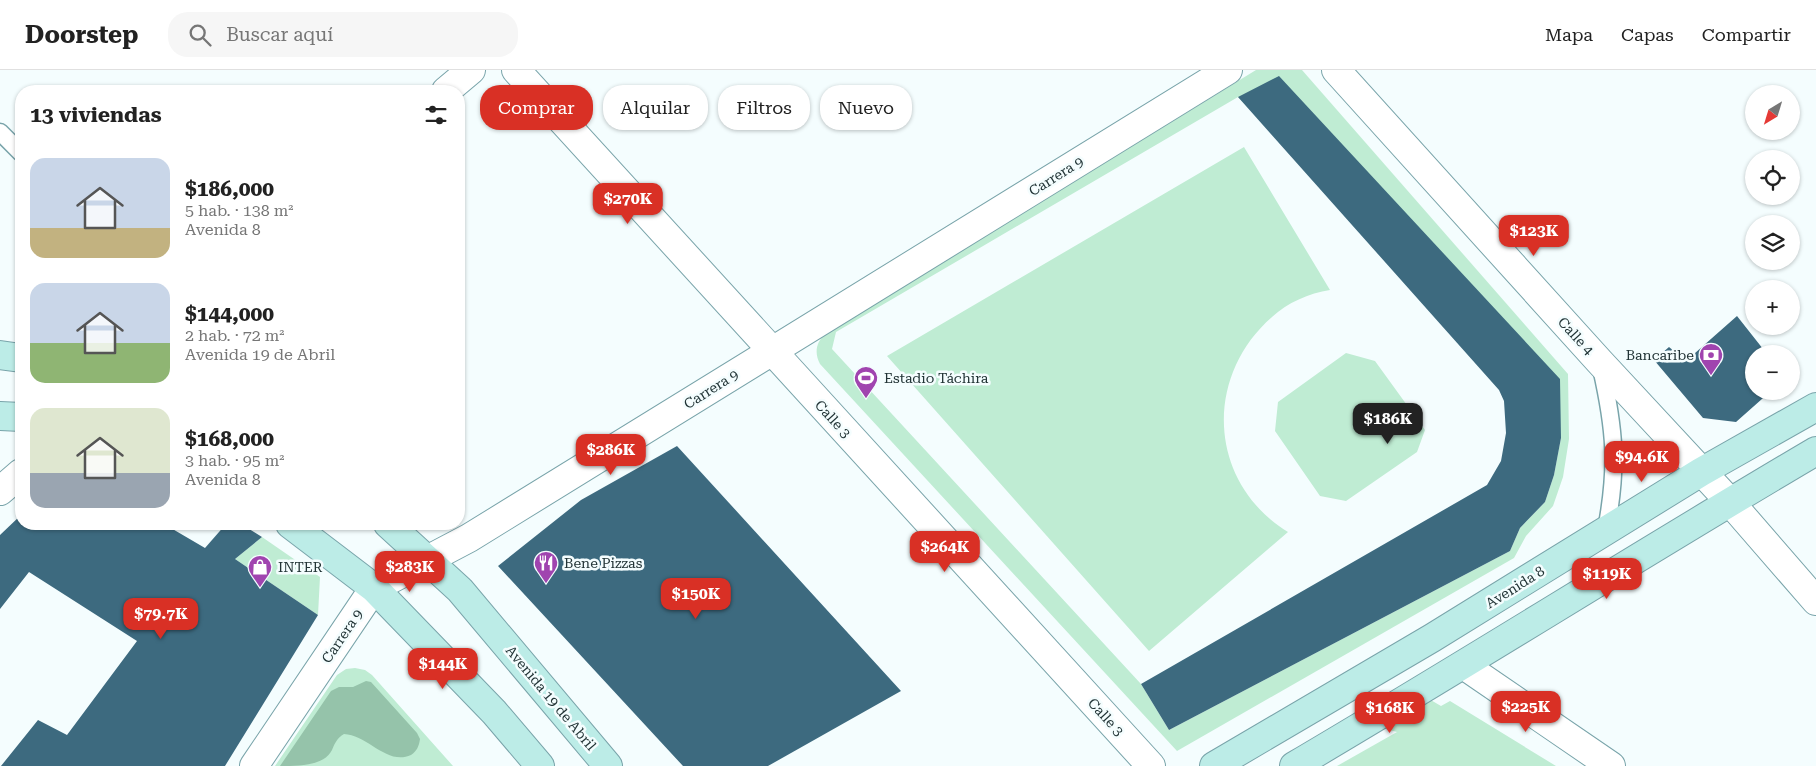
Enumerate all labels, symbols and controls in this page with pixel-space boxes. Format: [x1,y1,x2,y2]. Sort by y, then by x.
search box [168,12,518,57]
text: Doorstep [25,21,138,49]
icon: search [186,21,214,49]
text: Buscar aquí [226,23,333,46]
text: Mapa [1545,24,1593,45]
text: Capas [1621,24,1674,45]
text: Compartir [1702,24,1791,45]
chip: Comprar [480,85,593,130]
chip: Alquilar [603,85,708,130]
chip: Filtros [718,85,810,130]
chip: Nuevo [820,85,912,130]
north arrow [1745,85,1800,140]
map controls [1745,85,1800,400]
icon: filters [422,101,450,129]
text: 13 viviendas [30,103,161,127]
button: locate [1745,150,1800,205]
street label: Carrera 9 [1026,153,1086,199]
text: $186,000 [185,177,274,201]
icon: home [70,178,130,238]
pin: $270K [593,182,663,225]
text: $270K [604,189,652,208]
text: 5 hab. · 138 m² [185,201,294,220]
pin: $123K [1499,214,1569,257]
button: layers [1745,215,1800,270]
text: Avenida 8 [185,220,261,239]
text: $123K [1510,221,1558,240]
button: + [1745,280,1800,335]
text: $144,000 [185,302,274,326]
icon: home [70,303,130,363]
street label: Calle 4 [1555,314,1597,358]
text: 2 hab. · 72 m² [185,326,285,345]
bank icon: Bancaribe [1698,342,1724,376]
text: Avenida 19 de Abril [185,345,335,364]
button: − [1745,345,1800,400]
place label: Bancaribe [1626,347,1694,363]
sports icon: Estadio Táchira [853,365,879,399]
street label: Carrera 9 [681,366,741,412]
place label: Estadio Táchira [884,370,989,386]
street label: Calle 3 [812,397,854,441]
pin: $186K [1353,402,1423,445]
text: $186K [1364,409,1412,428]
text: $168,000 [185,427,274,451]
icon: home [70,428,130,488]
pin: $286K [576,434,646,476]
text: $286K [587,440,635,459]
pin: $94.6K [1601,440,1683,483]
text: $94.6K [1615,447,1669,466]
text: 3 hab. · 95 m² [185,451,285,470]
text: Avenida 8 [185,470,261,489]
pin: $264K [910,530,980,573]
text: $264K [921,537,969,556]
pin: $283K [375,550,445,593]
restaurant icon: Bene Pizzas [533,550,559,584]
shop icon: INTER [247,554,273,588]
place label: Bene Pizzas [564,555,643,571]
text: $283K [386,557,434,576]
pin: $119K [1572,558,1642,600]
place label: INTER [278,559,323,575]
street label: Avenida 8 [1483,563,1547,611]
text: $119K [1583,564,1631,583]
pin: $150K [661,578,731,620]
text: $150K [672,584,720,603]
pin: $79.7K [120,598,202,640]
text: $79.7K [134,604,188,623]
street label: Carrera 9 [318,606,366,666]
street label: Avenida 19 de Abril [503,642,600,754]
pin: $144K [408,648,478,690]
text: $144K [419,654,467,673]
pin: $225K [1491,690,1561,733]
pin: $168K [1355,692,1425,734]
street label: Calle 3 [1085,695,1127,739]
text: $225K [1502,697,1550,716]
text: $168K [1366,698,1414,717]

